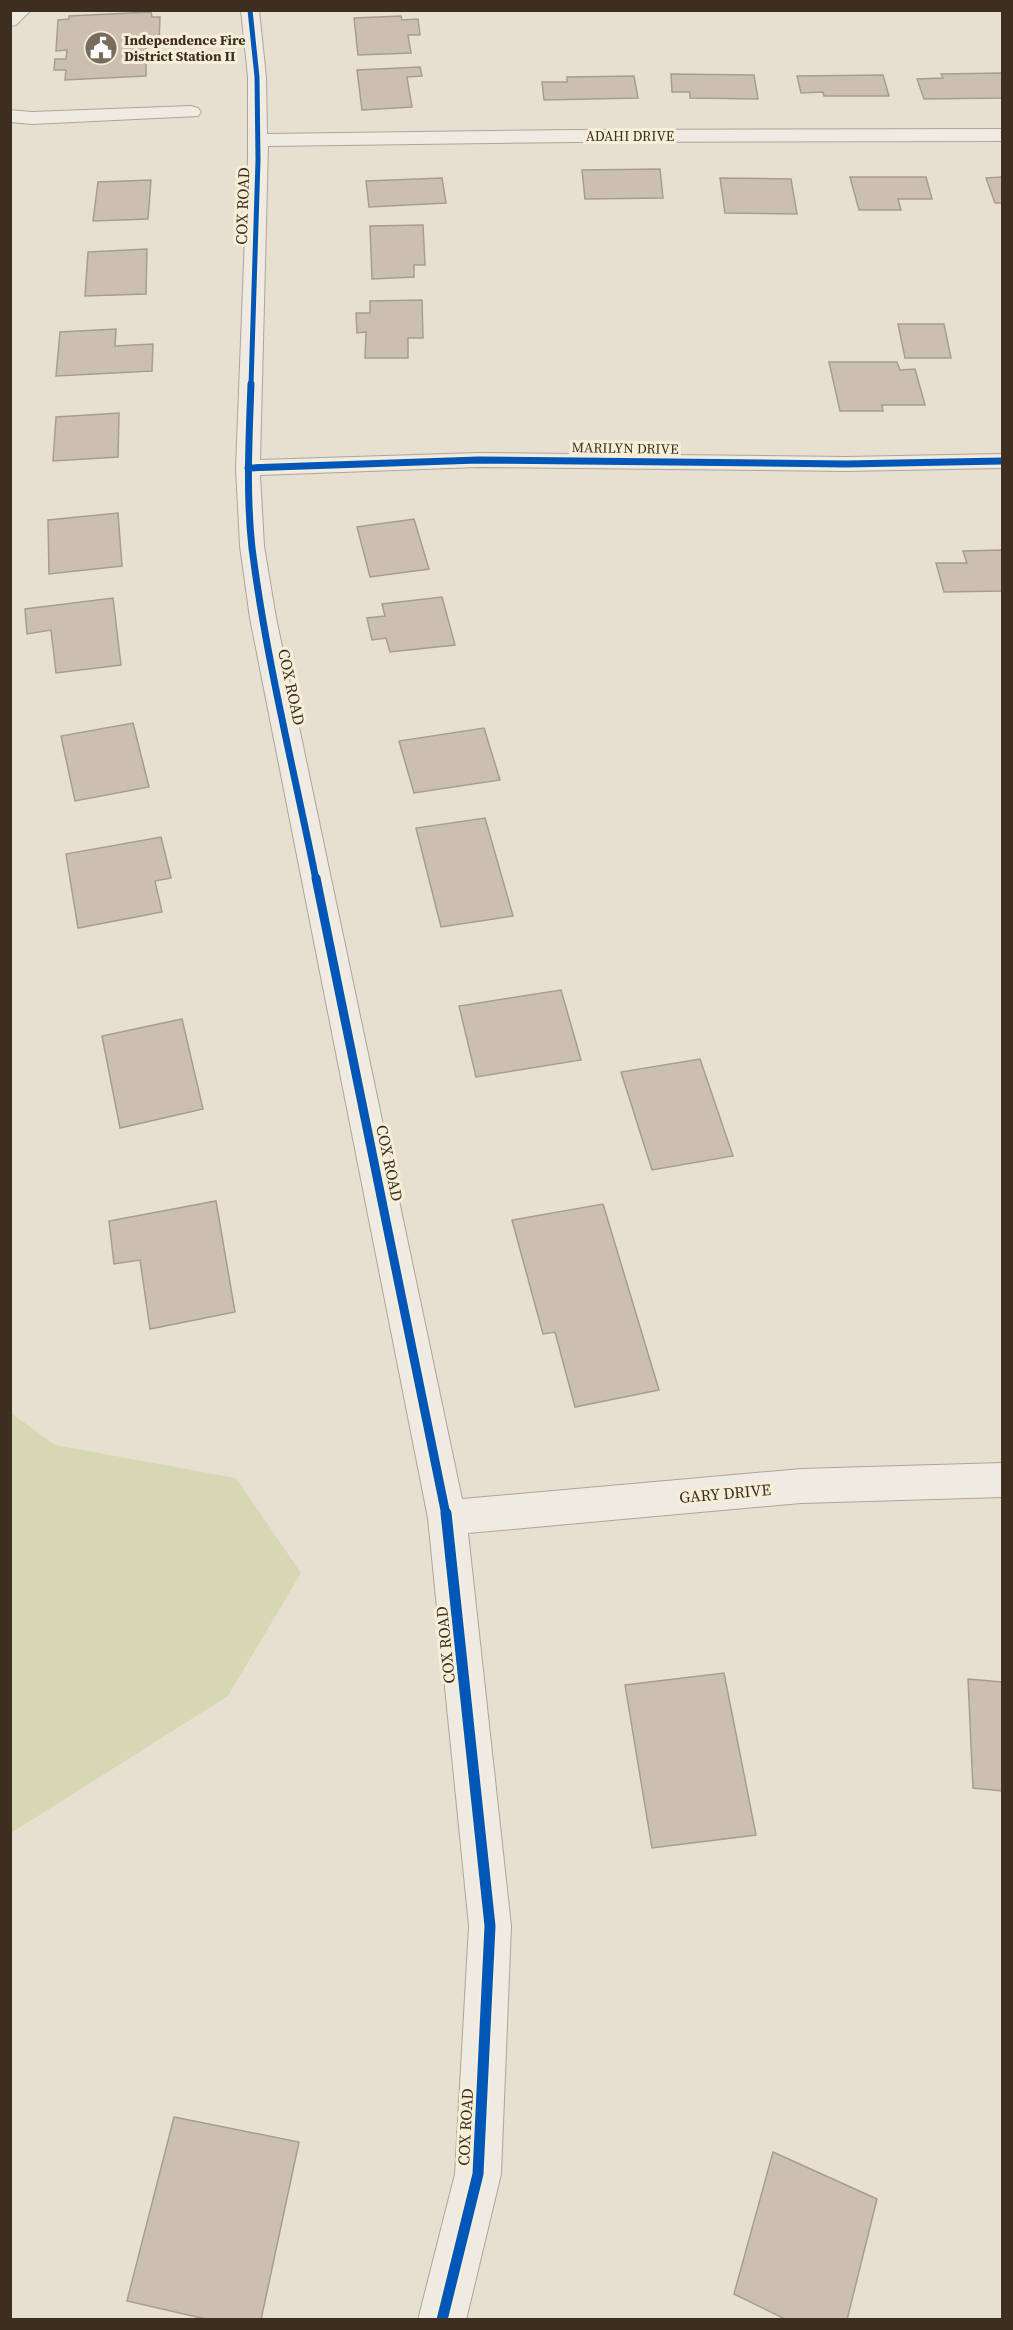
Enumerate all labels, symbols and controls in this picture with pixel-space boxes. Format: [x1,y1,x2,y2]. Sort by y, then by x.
public building icon: Independence Fire District Station II [83,30,119,66]
place label: Independence Fire District Station II [124,30,245,66]
street label: ADAHI DRIVE [586,126,674,146]
street label: COX ROAD [230,167,254,245]
street label: MARILYN DRIVE [571,437,679,459]
street label: COX ROAD [273,647,311,727]
street label: COX ROAD [371,1123,409,1203]
street label: GARY DRIVE [678,1478,772,1508]
street label: COX ROAD [430,1605,460,1685]
street label: COX ROAD [452,2088,478,2166]

